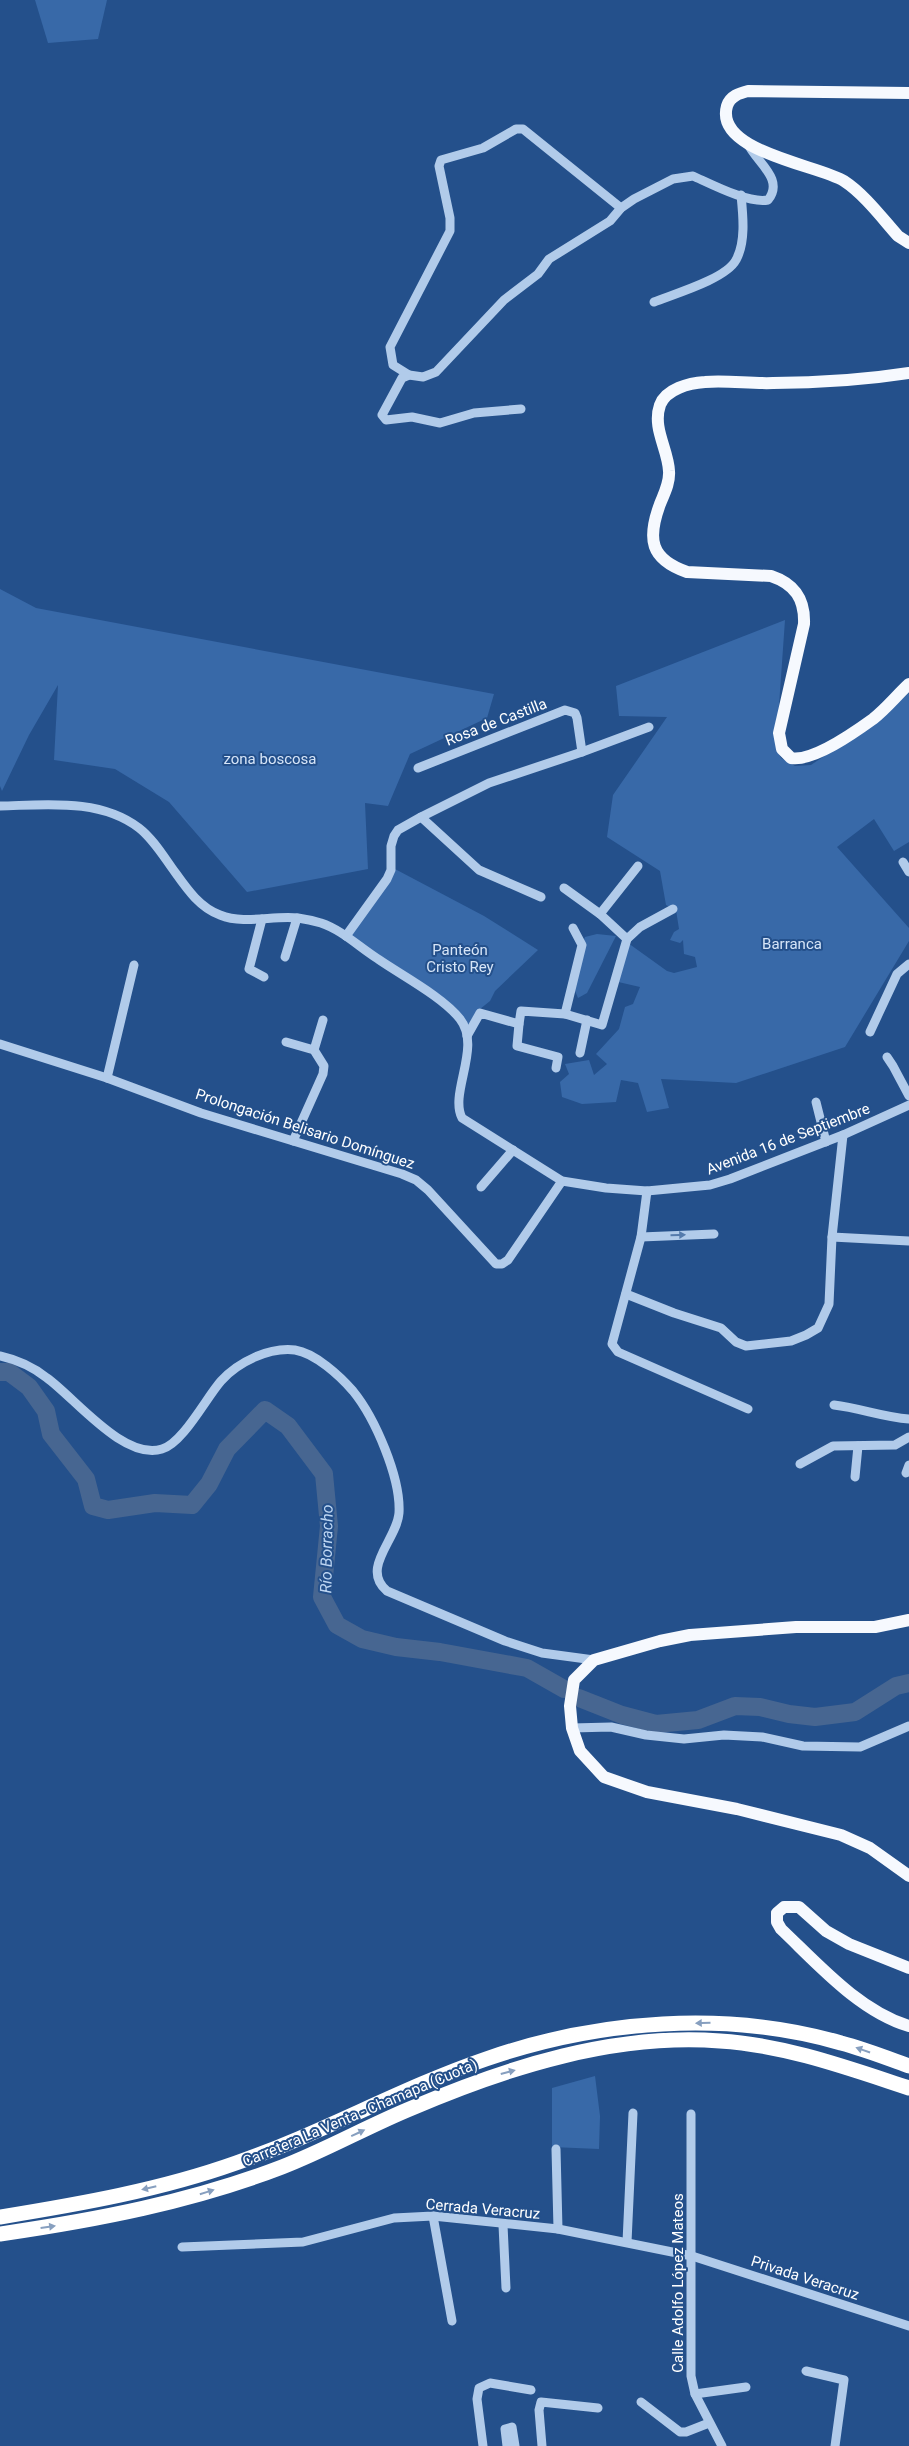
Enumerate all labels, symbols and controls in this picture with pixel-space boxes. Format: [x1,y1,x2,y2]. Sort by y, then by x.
street label: Rosa de Castilla [443,694,549,750]
park label: zona boscosa [223,750,317,768]
park label: Barranca [762,935,822,953]
park label: Panteón Cristo Rey [426,941,494,976]
street label: Prolongación Belisario Domínguez [193,1085,417,1173]
street label: Avenida 16 de Septiembre [704,1099,872,1179]
one-way arrow [670,1231,686,1239]
water label: Río Borracho [316,1504,337,1594]
one-way arrow [695,2020,711,2028]
one-way arrow [855,2046,870,2054]
street label: Carretera La Venta - Chamapa (Cuota) [240,2055,480,2171]
one-way arrow [501,2068,516,2076]
one-way arrow [351,2129,365,2137]
one-way arrow [141,2184,156,2192]
one-way arrow [200,2188,215,2196]
street label: Calle Adolfo López Mateos [669,2193,687,2373]
street label: Cerrada Veracruz [425,2195,541,2223]
one-way arrow [41,2223,57,2231]
street label: Privada Veracruz [749,2252,861,2304]

